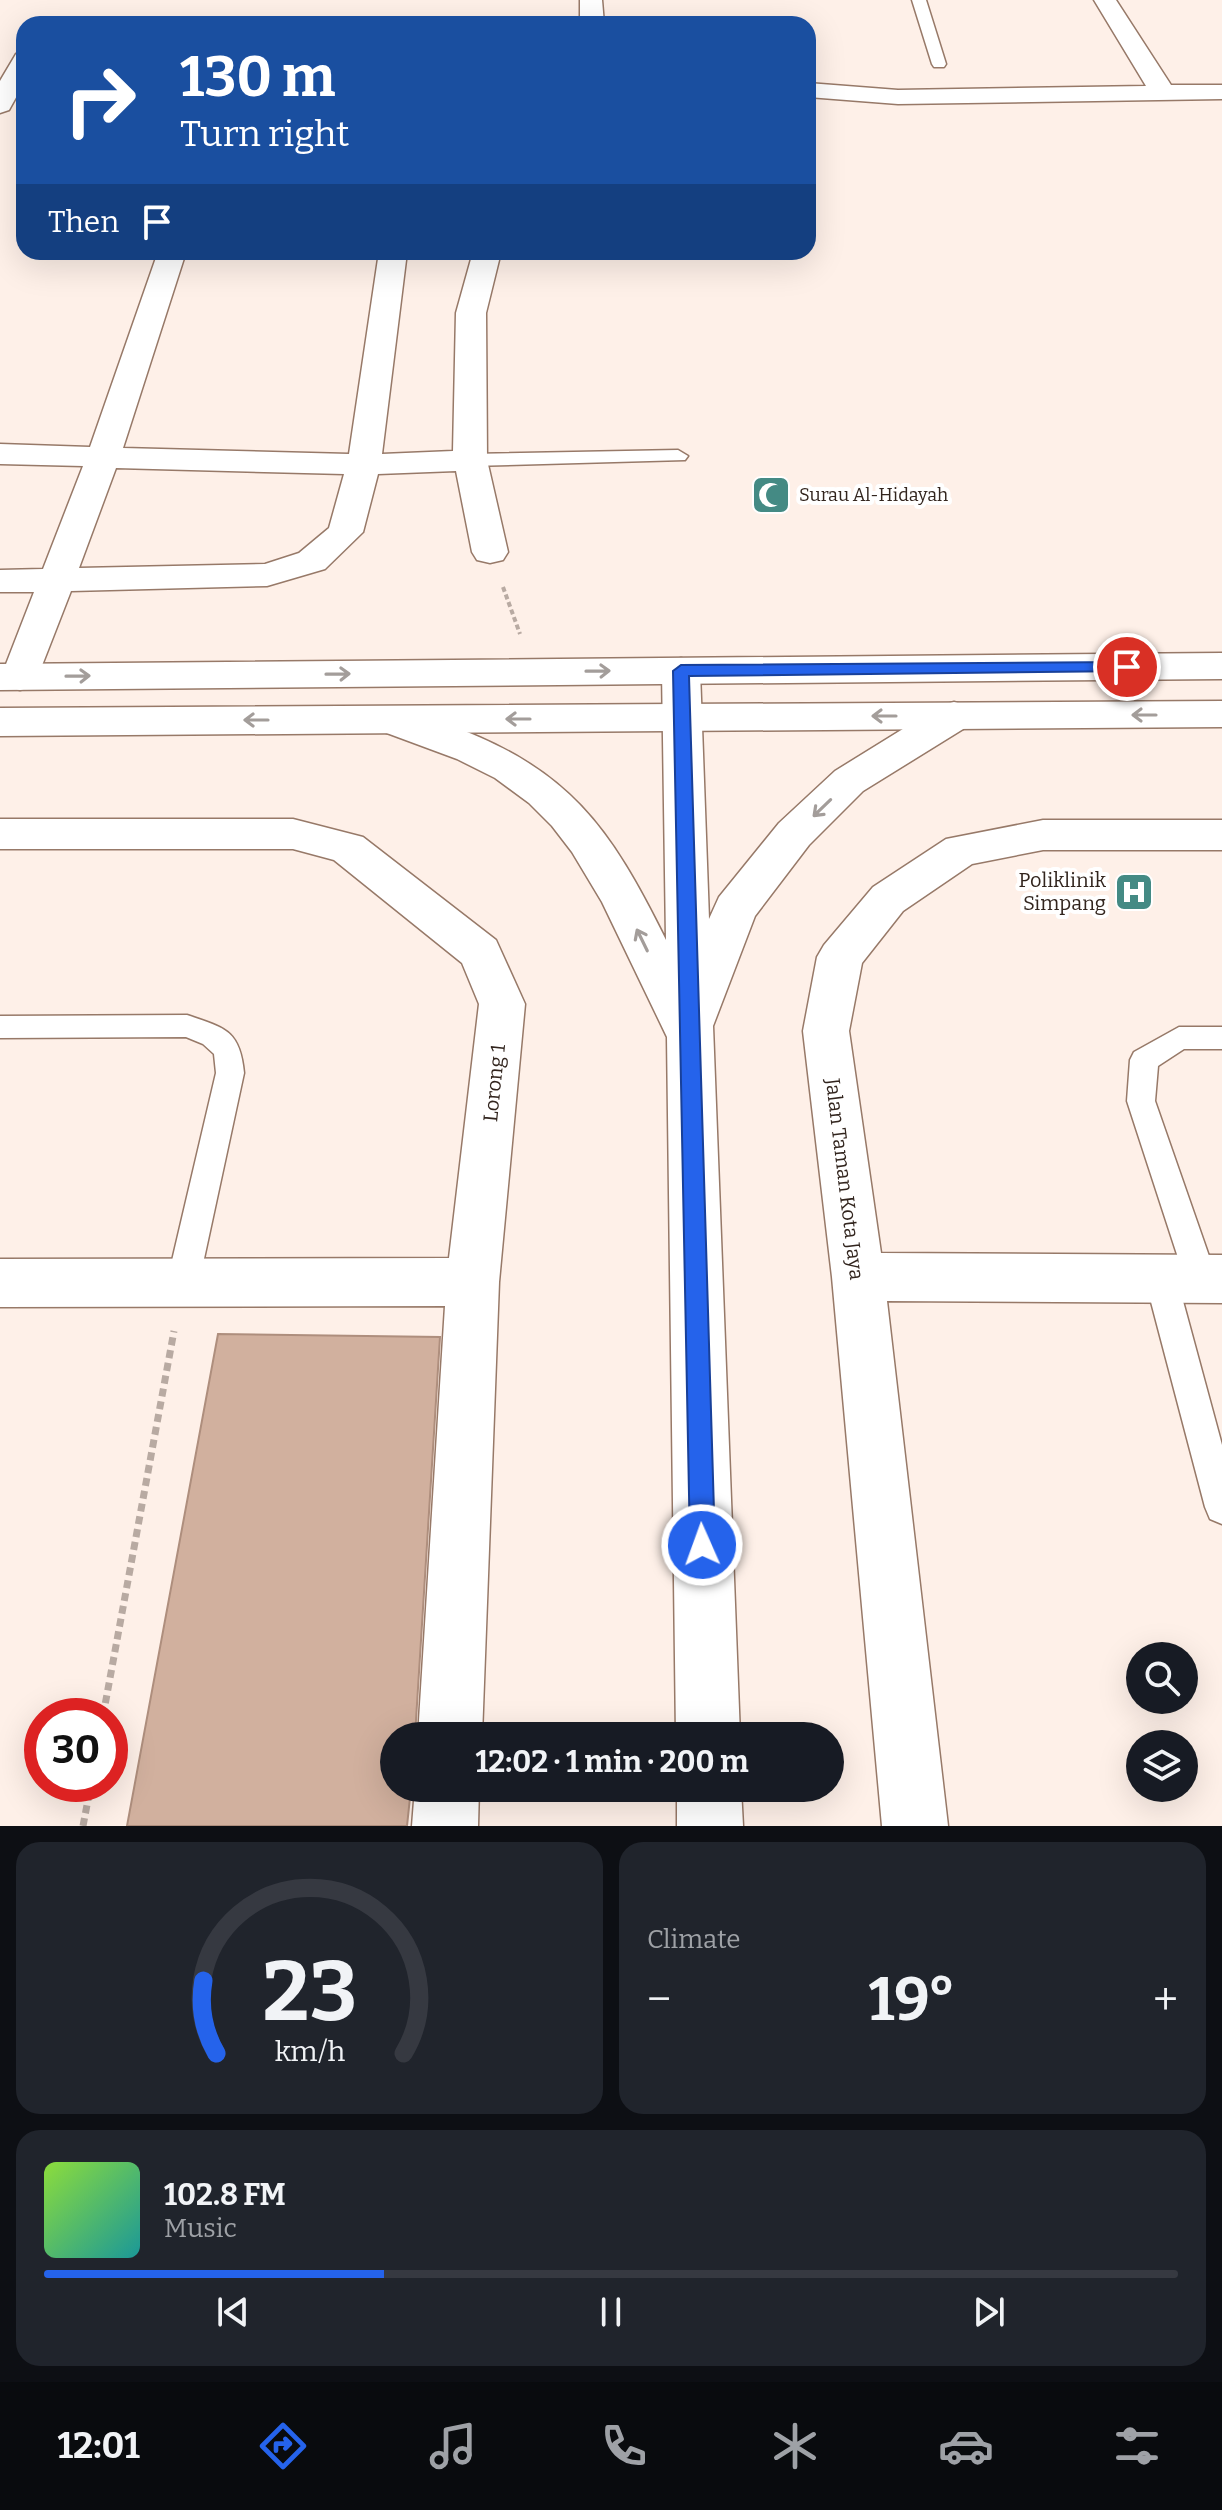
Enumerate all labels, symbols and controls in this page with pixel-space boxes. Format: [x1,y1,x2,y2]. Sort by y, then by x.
text: 130 m [180,44,336,111]
icon: right [48,48,152,152]
text: Turn right [180,112,349,156]
icon: arrive [135,200,179,244]
text: Then [48,204,119,240]
mosque icon: Surau Al-Hidayah [750,474,792,516]
place label: Surau Al-Hidayah [799,484,948,506]
pin [1093,633,1161,701]
icon: arrive [1105,645,1149,689]
one-way arrow [584,664,611,679]
one-way arrow [324,666,351,682]
one-way arrow [64,668,91,684]
one-way arrow [1131,707,1158,723]
one-way arrow [871,708,898,724]
one-way arrow [505,711,532,726]
one-way arrow [243,712,270,728]
one-way arrow [812,798,832,817]
place label: Poliklinik Simpang [1019,868,1107,915]
hospital icon: Poliklinik Simpang [1113,871,1155,913]
one-way arrow [634,928,649,952]
street label: Lorong 1 [478,1043,510,1123]
street label: Jalan Taman Kota Jaya [821,1076,869,1281]
position arrow [660,1503,744,1587]
map controls [1126,1642,1198,1802]
button: search [1126,1642,1198,1714]
speed limit sign: 30 [24,1698,128,1802]
button: layers [1126,1730,1198,1802]
text: 12:02 · 1 min · 200 m [475,1744,749,1780]
text: Climate [647,1924,741,1955]
text: 23 [262,1942,357,2042]
text: 19° [868,1964,956,2036]
text: − [647,1973,671,2026]
text: + [1153,1973,1178,2026]
text: km/h [274,2034,345,2069]
text: 102.8 FM [164,2177,286,2213]
text: Music [164,2213,237,2244]
icon: previous [211,2290,255,2334]
icon: pause [589,2290,633,2334]
icon: next [967,2290,1011,2334]
icon: directions [255,2418,311,2474]
icon: music [425,2418,481,2474]
icon: phone [596,2418,652,2474]
icon: climate [767,2418,823,2474]
icon: car [938,2418,994,2474]
icon: filters [1109,2418,1165,2474]
text: 12:01 [57,2424,140,2468]

